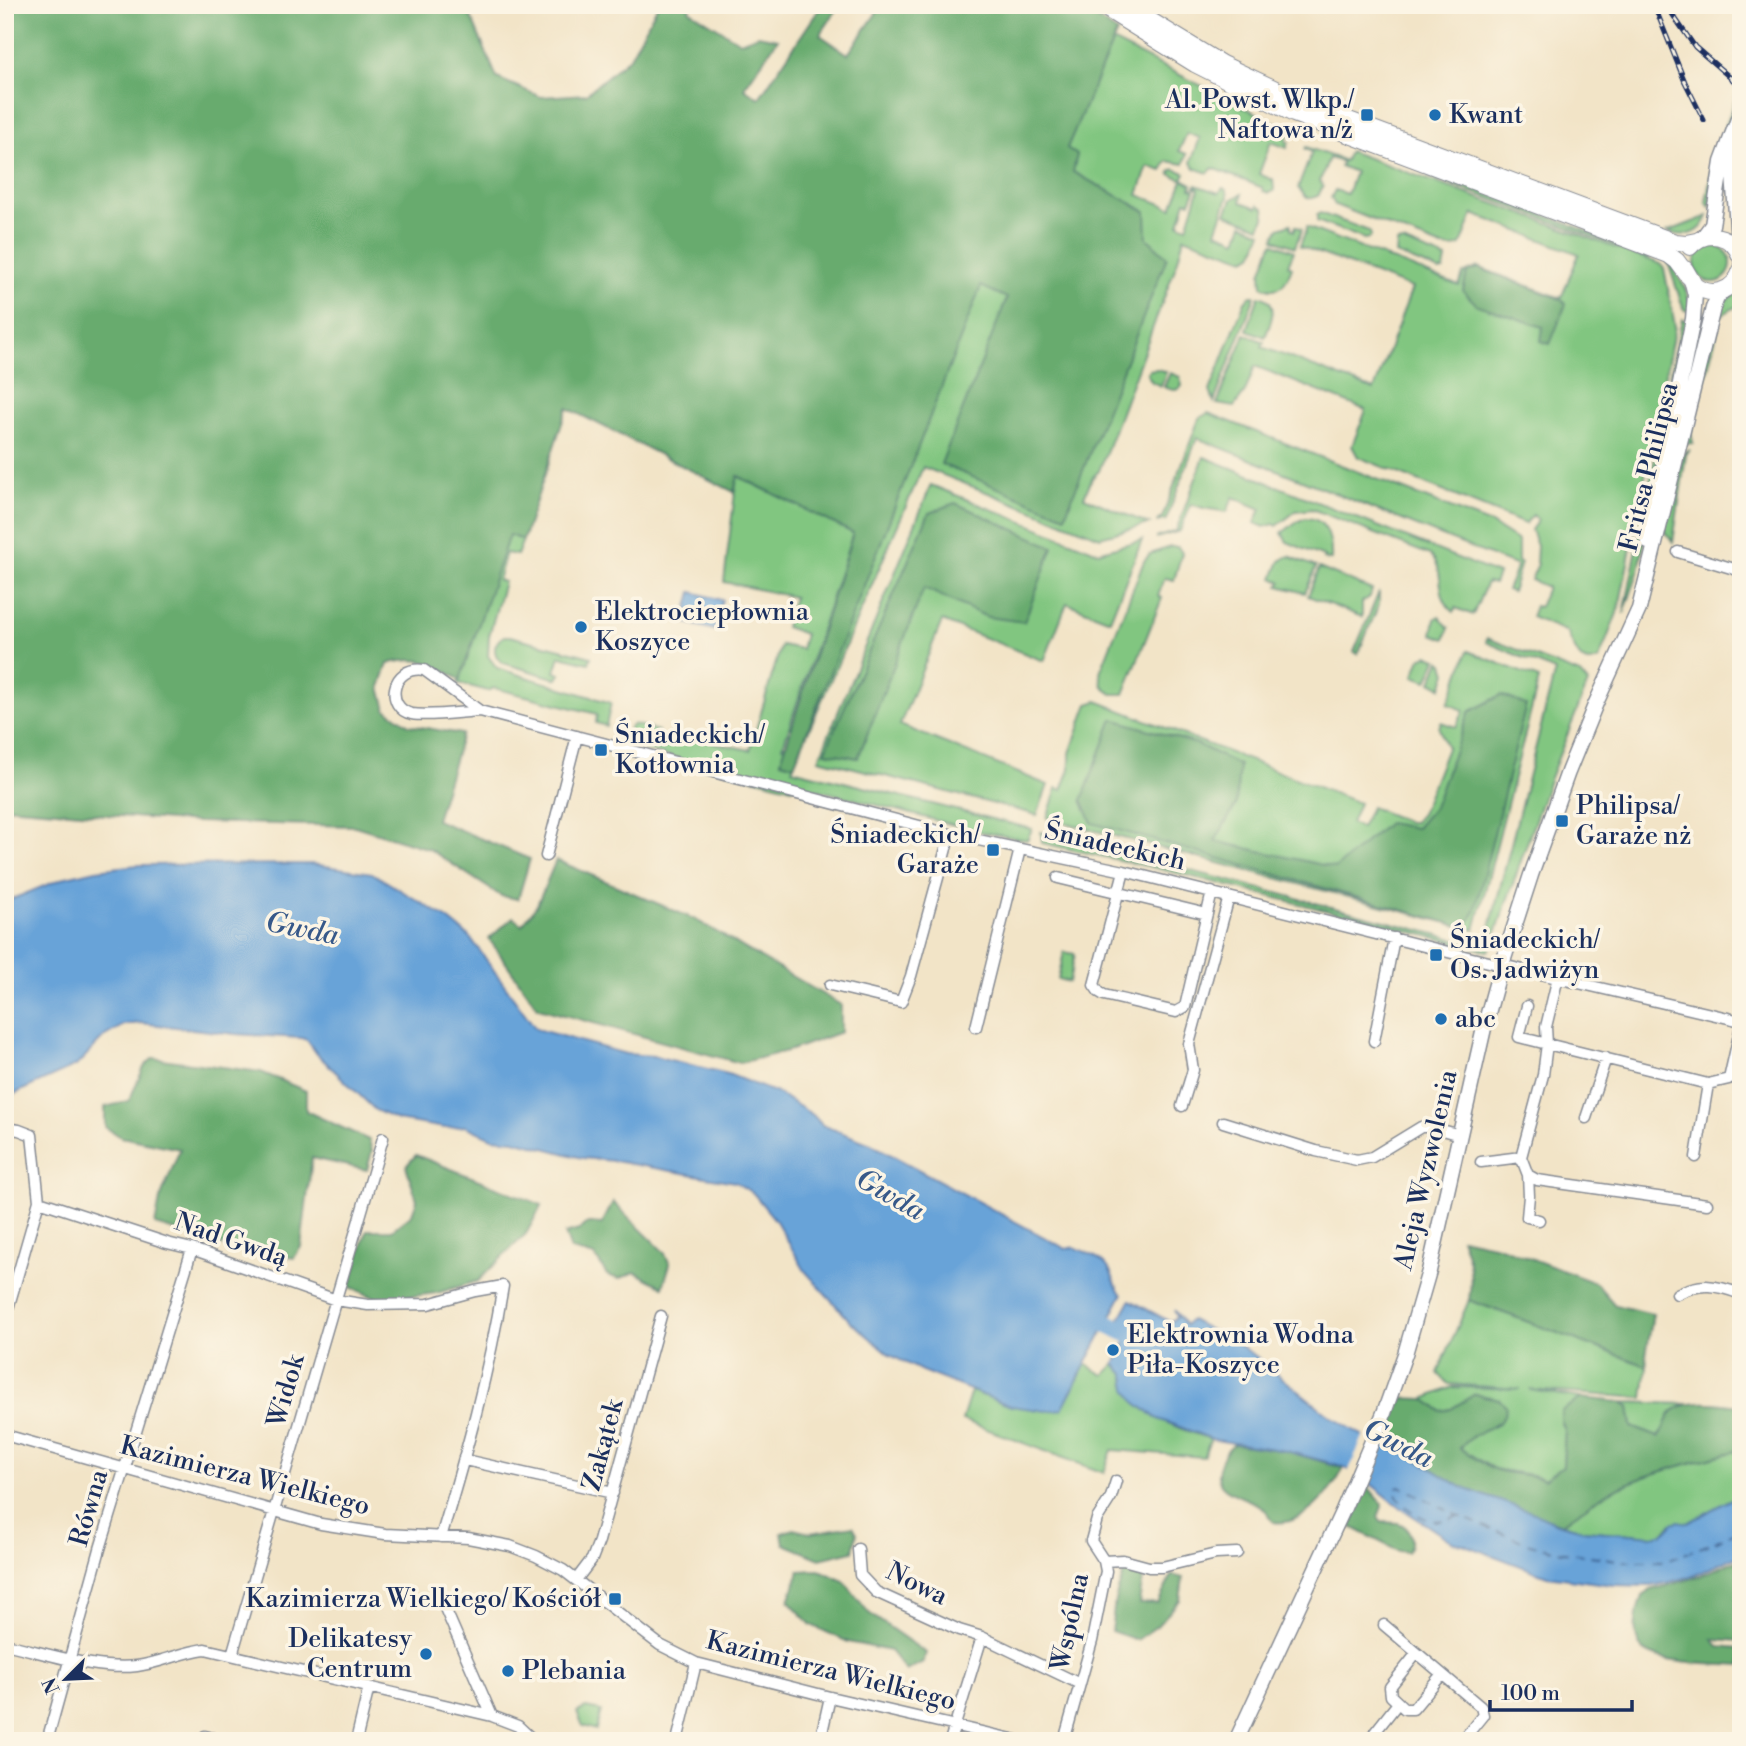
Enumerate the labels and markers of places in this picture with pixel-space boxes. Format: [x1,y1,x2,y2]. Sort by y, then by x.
place label: Al. Powst. Wlkp./ Naftowa n/ż [1164,84,1355,146]
place label: Kwant [1449,99,1523,131]
marker: Al. Powst. Wlkp./ Naftowa n/ż [1359,107,1375,123]
marker: Kwant [1427,107,1443,123]
place label: Elektrociepłownia Koszyce [595,596,810,658]
marker: Elektrociepłownia Koszyce [573,619,589,635]
place label: Śniadeckich/ Kotłownia [615,717,766,781]
marker: Śniadeckich/ Kotłownia [593,742,609,758]
place label: Philipsa/ Garaże nż [1576,790,1692,852]
marker: Philipsa/ Garaże nż [1554,813,1570,829]
place label: Śniadeckich/ Garaże [830,817,981,881]
marker: Śniadeckich/ Garaże [985,842,1001,858]
place label: Śniadeckich/ Os. Jadwiżyn [1450,922,1601,986]
marker: Śniadeckich/ Os. Jadwiżyn [1428,947,1444,963]
place label: abc [1455,1003,1496,1035]
marker: abc [1433,1011,1449,1027]
place label: Elektrownia Wodna Piła-Koszyce [1127,1319,1355,1381]
marker: Elektrownia Wodna Piła-Koszyce [1105,1342,1121,1358]
place label: Kazimierza Wielkiego/ Kościół [246,1583,601,1615]
marker: Kazimierza Wielkiego/ Kościół [607,1591,623,1607]
place label: Delikatesy Centrum [288,1623,412,1685]
marker: Delikatesy Centrum [418,1646,434,1662]
place label: Plebania [522,1655,627,1687]
marker: Plebania [500,1663,516,1679]

